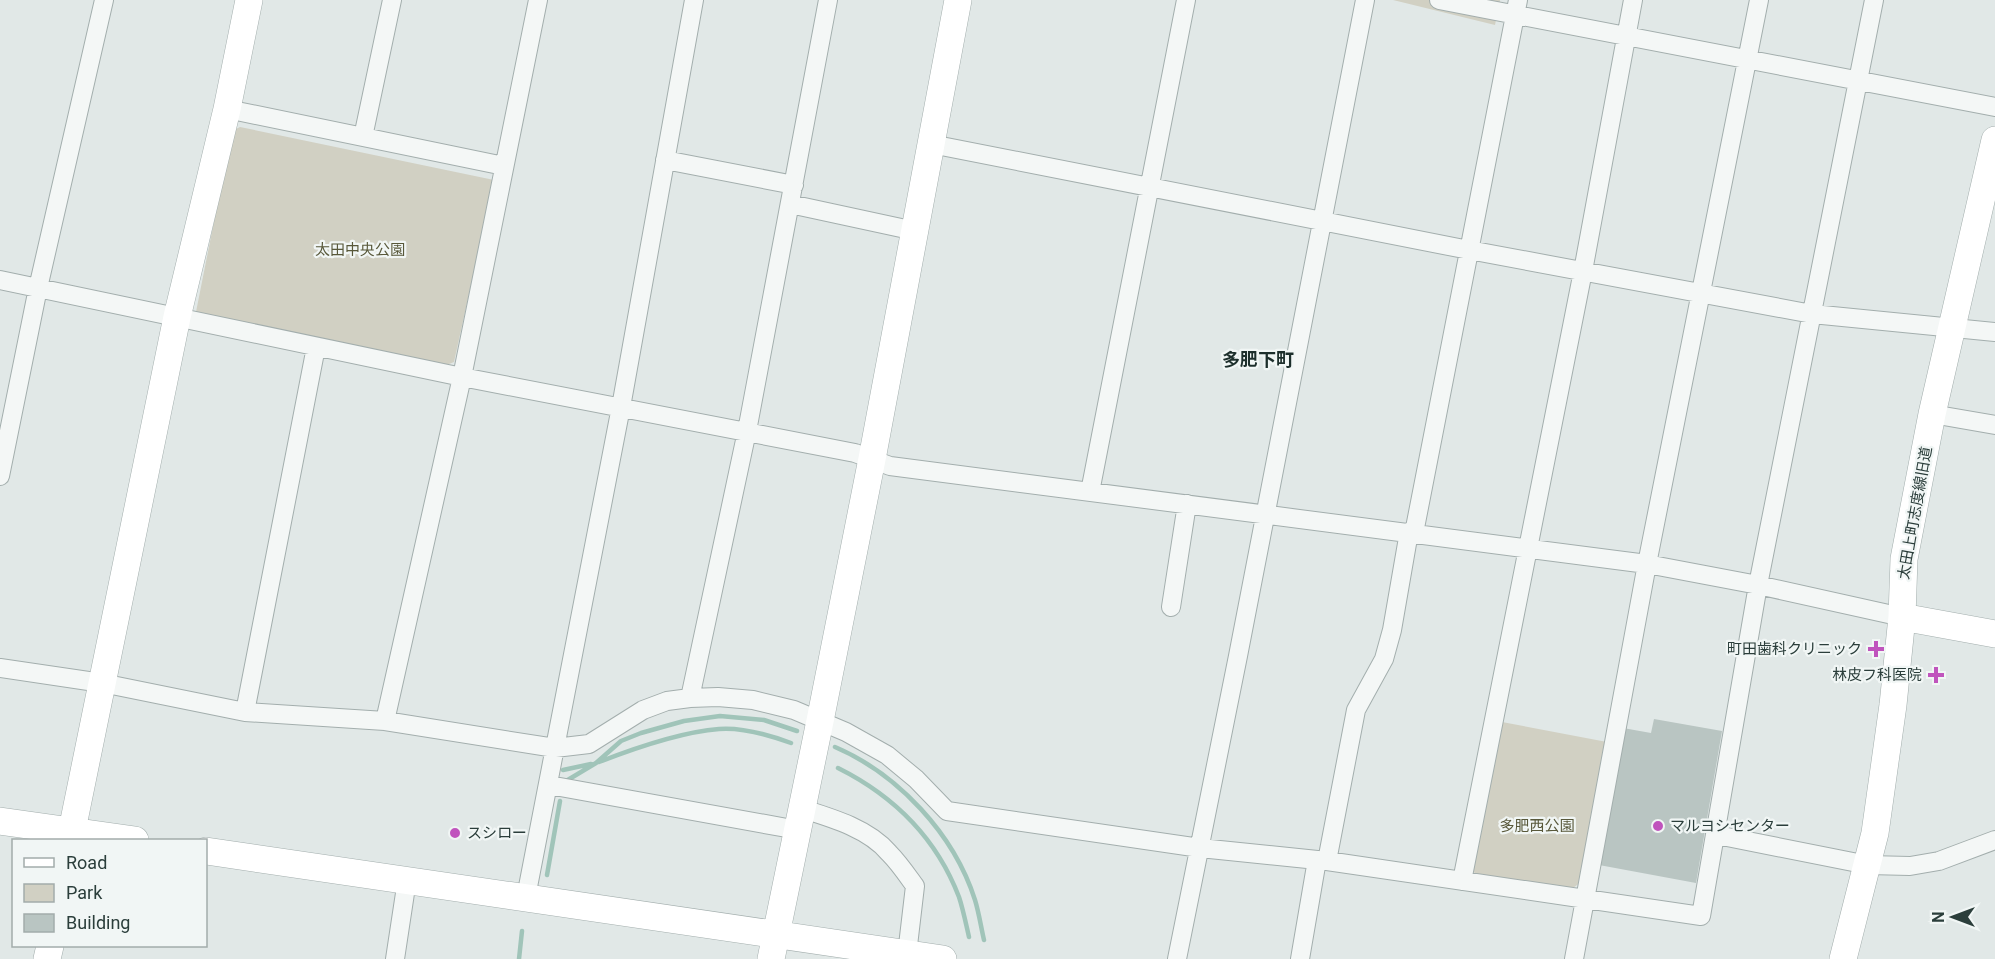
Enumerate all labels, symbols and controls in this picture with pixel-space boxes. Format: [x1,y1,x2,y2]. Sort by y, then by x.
park label: 太田中央公園 [315,241,405,259]
district label: 多肥下町 [1222,349,1294,370]
street label: 太田上町志度線旧道 [1894,445,1936,581]
place label: 町田歯科クリニック [1727,640,1862,658]
marker: 町田歯科クリニック [1867,640,1885,658]
place label: 林皮フ科医院 [1832,666,1922,684]
marker: 林皮フ科医院 [1927,666,1945,684]
park label: 多肥西公園 [1499,817,1575,835]
place label: マルヨシセンター [1670,817,1790,835]
marker: マルヨシセンター [1651,819,1665,833]
place label: スシロー [467,824,527,842]
marker: スシロー [448,826,462,840]
legend [12,839,207,947]
text: Road [66,852,107,873]
text: Park [66,882,103,903]
north arrow [1923,887,1983,947]
text: N [1929,911,1948,923]
text: Building [66,912,130,933]

